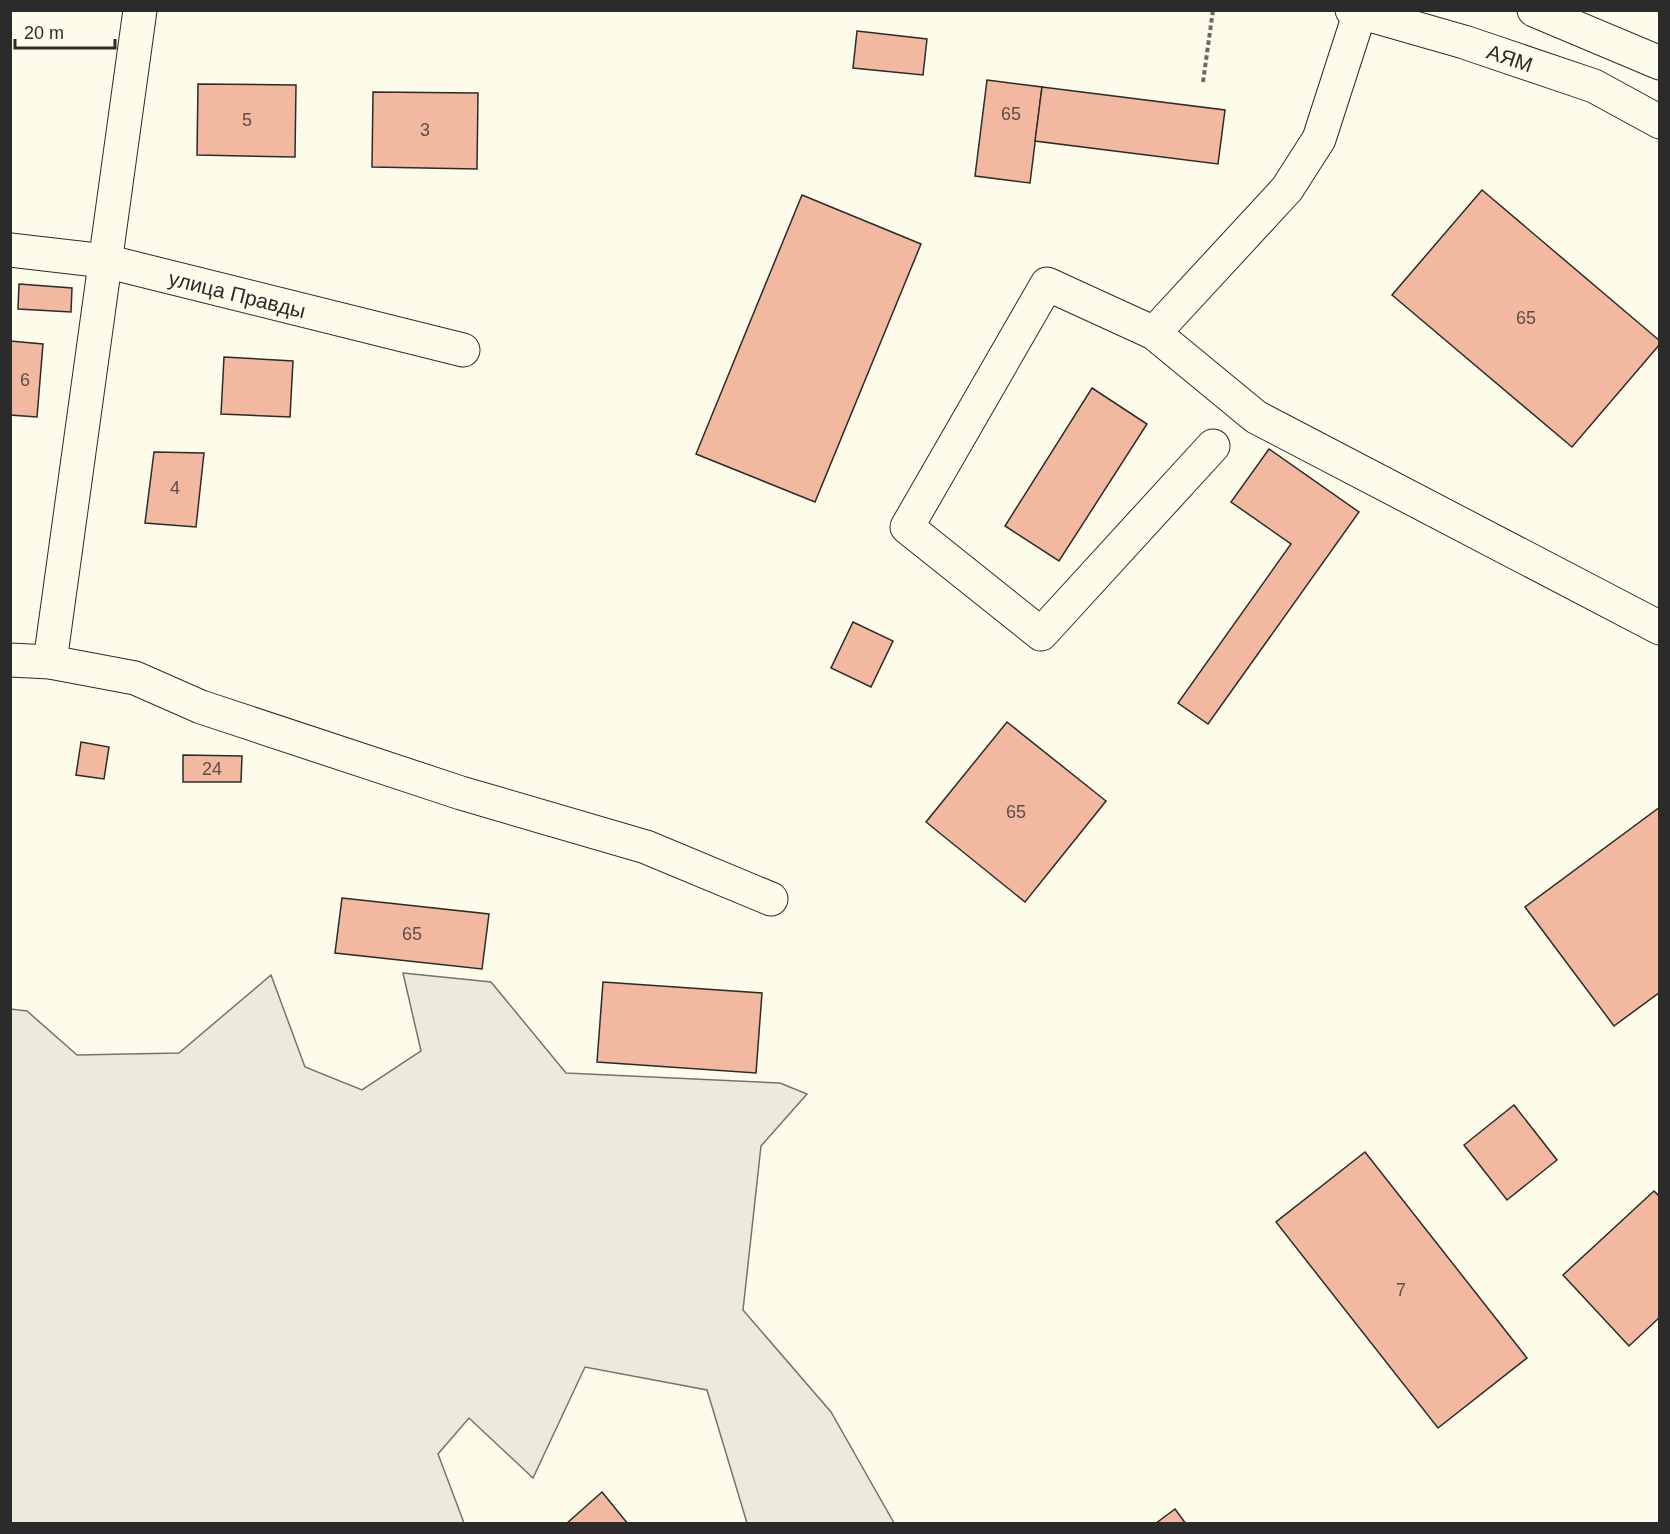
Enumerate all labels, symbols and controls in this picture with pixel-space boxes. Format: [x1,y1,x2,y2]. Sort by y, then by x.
scale bar [15,12,116,50]
text: 20 m [24,23,64,43]
street label: АЯМ [1484,39,1536,76]
house number: 65 [1001,104,1021,124]
house number: 5 [242,110,252,130]
house number: 3 [420,120,430,140]
street label: улица Правды [166,266,308,322]
house number: 65 [1516,308,1536,328]
house number: 6 [20,370,30,390]
house number: 4 [170,478,180,498]
house number: 24 [202,759,222,779]
house number: 65 [1006,802,1026,822]
house number: 65 [402,924,422,944]
house number: 7 [1396,1280,1406,1300]

